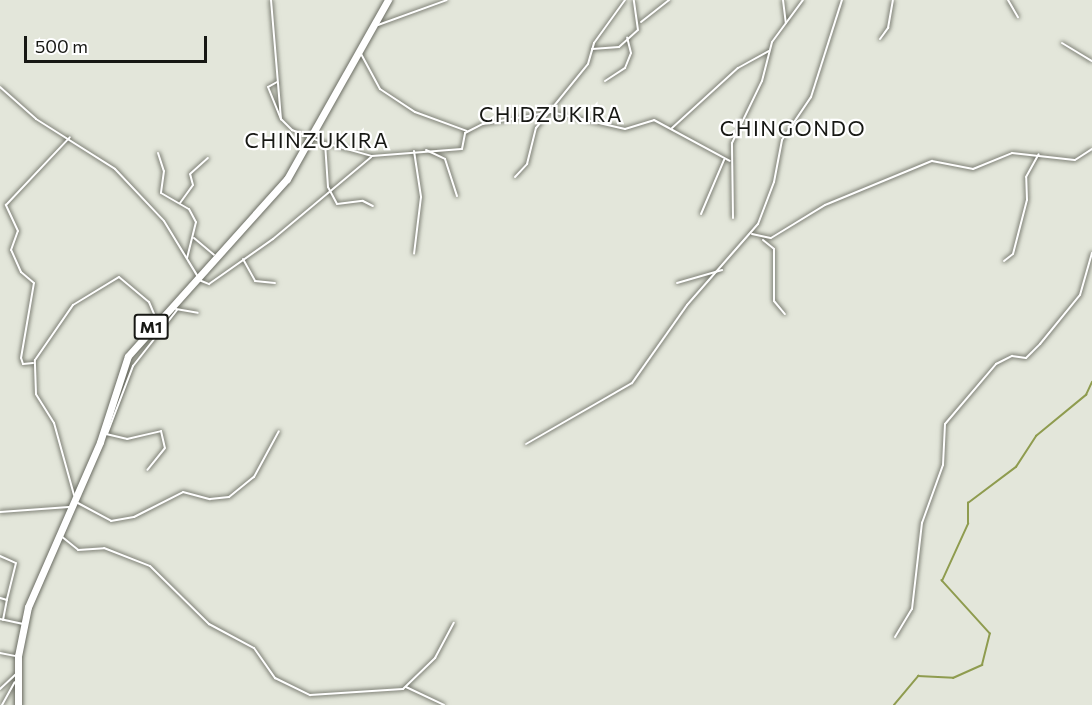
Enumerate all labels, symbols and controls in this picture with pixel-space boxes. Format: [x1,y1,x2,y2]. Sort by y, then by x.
scale bar [27,24,210,62]
text: 500 m [35,35,88,57]
district label: CHIDZUKIRA [479,101,623,127]
district label: CHINGONDO [720,115,866,141]
district label: CHINZUKIRA [245,127,389,153]
road number: M1 [133,314,169,340]

